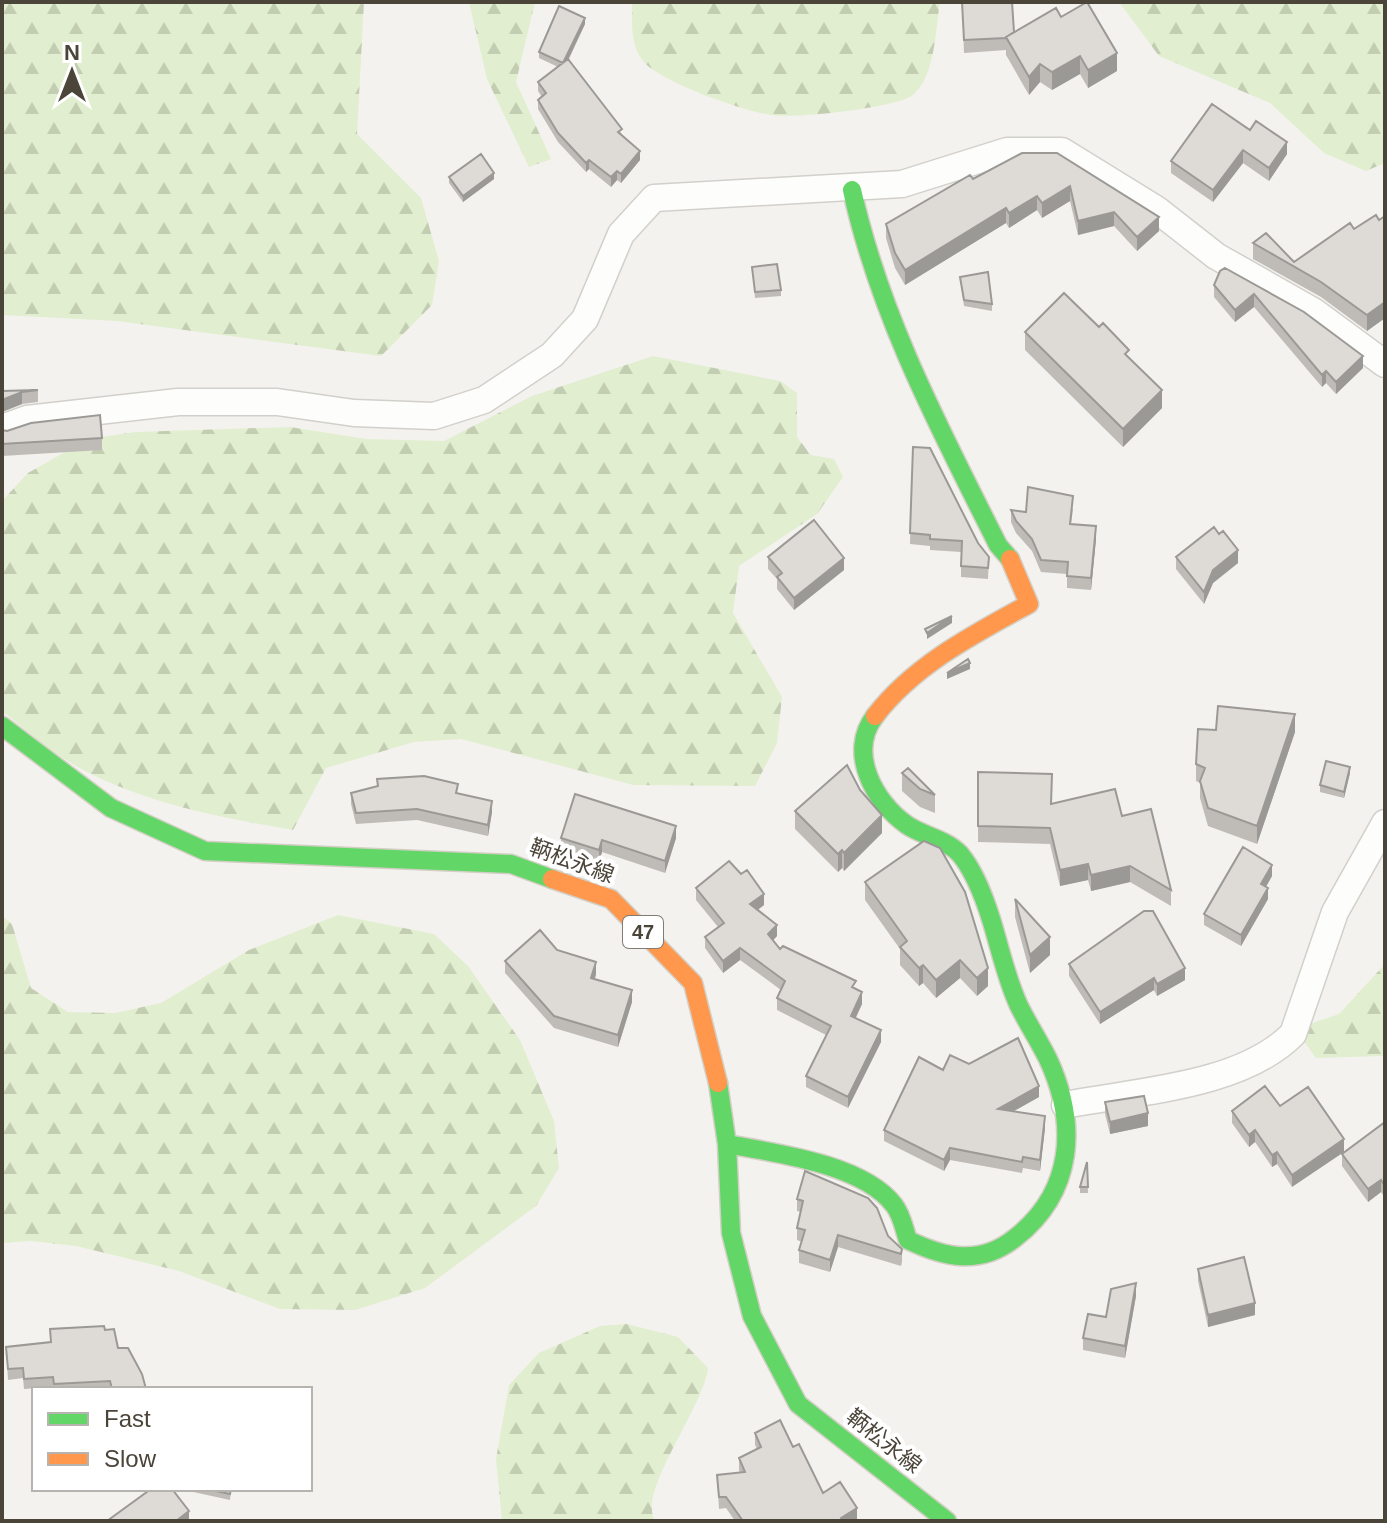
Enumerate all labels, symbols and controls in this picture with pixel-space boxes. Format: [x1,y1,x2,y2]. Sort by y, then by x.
north arrow [32,32,112,112]
text: N [64,40,80,65]
street label: 鞆松永線 [526,834,618,888]
road number: 47 [623,916,663,948]
legend [32,1387,312,1491]
street label: 鞆松永線 [842,1404,926,1478]
text: Fast [104,1405,151,1432]
text: Slow [104,1445,157,1472]

